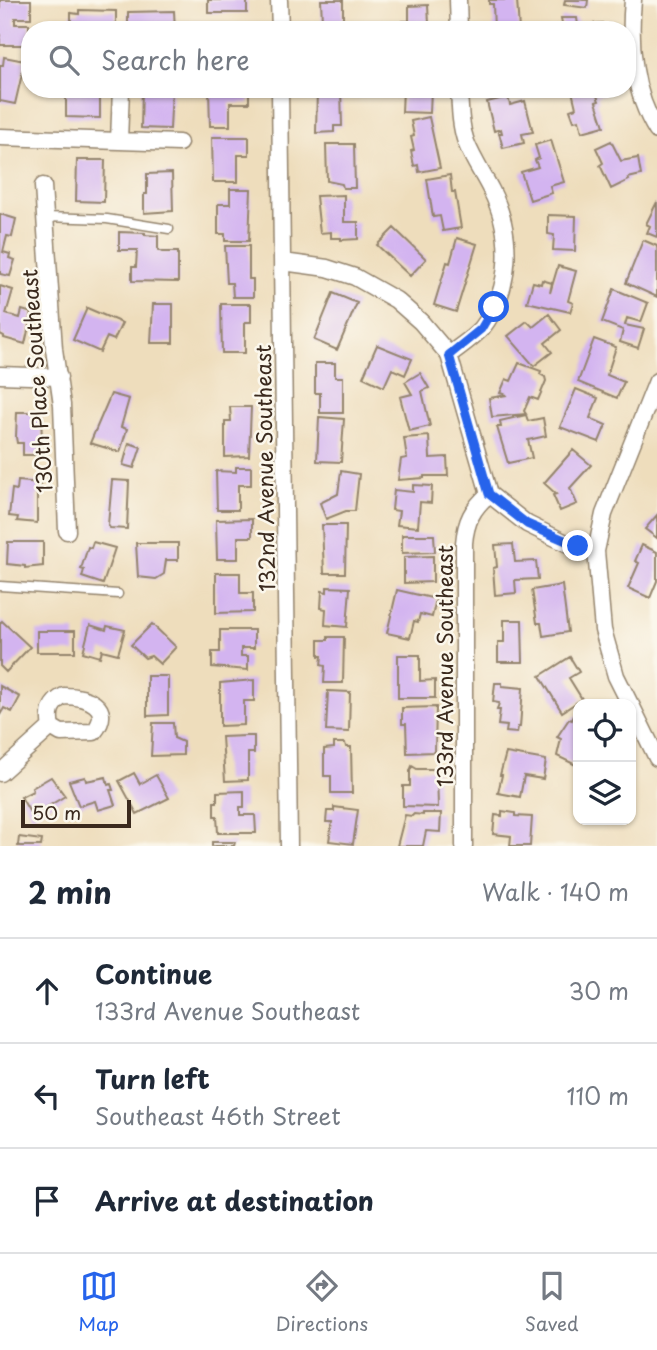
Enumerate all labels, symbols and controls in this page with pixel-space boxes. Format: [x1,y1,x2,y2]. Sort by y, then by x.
search box [21,21,636,98]
text: Search here [101,40,250,79]
icon: search [45,41,83,79]
street label: 130th Place Southeast [12,268,60,494]
route start [478,291,509,322]
street label: 132nd Avenue Southeast [246,344,282,592]
route end [562,530,593,561]
street label: 133rd Avenue Southeast [428,545,460,787]
map controls [573,699,636,825]
button: locate [573,699,636,762]
button: layers [573,762,636,825]
scale bar [21,797,131,829]
text: 50 m [32,798,81,826]
text: 2 min [28,869,112,914]
text: Walk · 140 m [482,874,629,909]
text: Continue [95,954,212,993]
icon: ahead [28,972,66,1010]
text: 30 m [568,973,629,1008]
text: 133rd Avenue Southeast [95,993,360,1028]
text: Turn left [95,1059,210,1098]
icon: left [28,1077,66,1115]
text: 110 m [567,1078,629,1113]
text: Southeast 46th Street [95,1098,341,1133]
text: Arrive at destination [95,1181,374,1220]
icon: arrive [28,1182,66,1220]
tab: Map [78,1267,119,1337]
tab: Directions [276,1267,368,1337]
tab: Saved [525,1267,579,1337]

